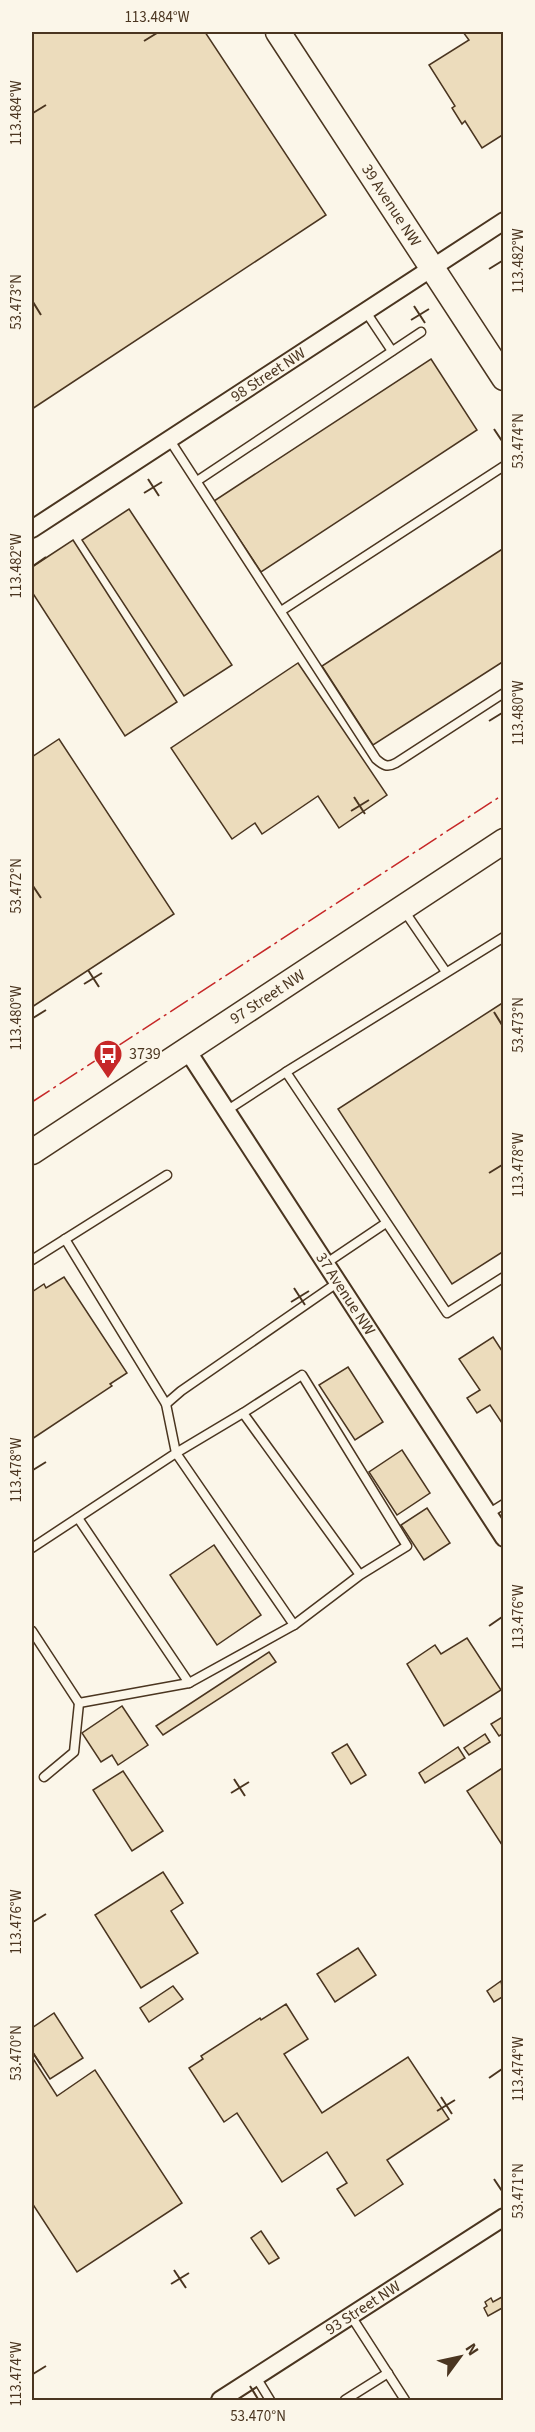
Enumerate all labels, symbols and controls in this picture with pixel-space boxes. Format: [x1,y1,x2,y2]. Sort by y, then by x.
text: 113.484°W [124,7,190,28]
text: 113.484°W [6,80,27,146]
street label: 39 Avenue NW [356,160,427,251]
text: 113.482°W [508,228,529,294]
text: 53.473°N [6,274,27,330]
street label: 98 Street NW [226,342,310,407]
text: 53.474°N [508,413,529,469]
text: 113.482°W [6,533,27,599]
text: 113.480°W [508,680,529,746]
text: 53.472°N [6,858,27,914]
street label: 97 Street NW [226,964,310,1030]
text: 113.480°W [6,985,27,1051]
text: 53.473°N [508,997,529,1053]
bus stop icon: 3739 [92,1038,124,1080]
place label: 3739 [129,1043,161,1065]
text: 113.478°W [508,1132,529,1198]
street label: 37 Avenue NW [311,1248,381,1340]
text: 113.478°W [6,1437,27,1503]
text: 113.476°W [508,1584,529,1650]
text: 113.476°W [6,1889,27,1955]
text: 53.470°N [6,2025,27,2081]
text: 113.474°W [508,2036,529,2102]
text: 53.471°N [508,2163,529,2219]
street label: 93 Street NW [321,2275,405,2340]
north arrow [430,2327,490,2387]
text: N [460,2339,484,2360]
text: 113.474°W [6,2341,27,2407]
text: 53.470°N [230,2406,286,2427]

